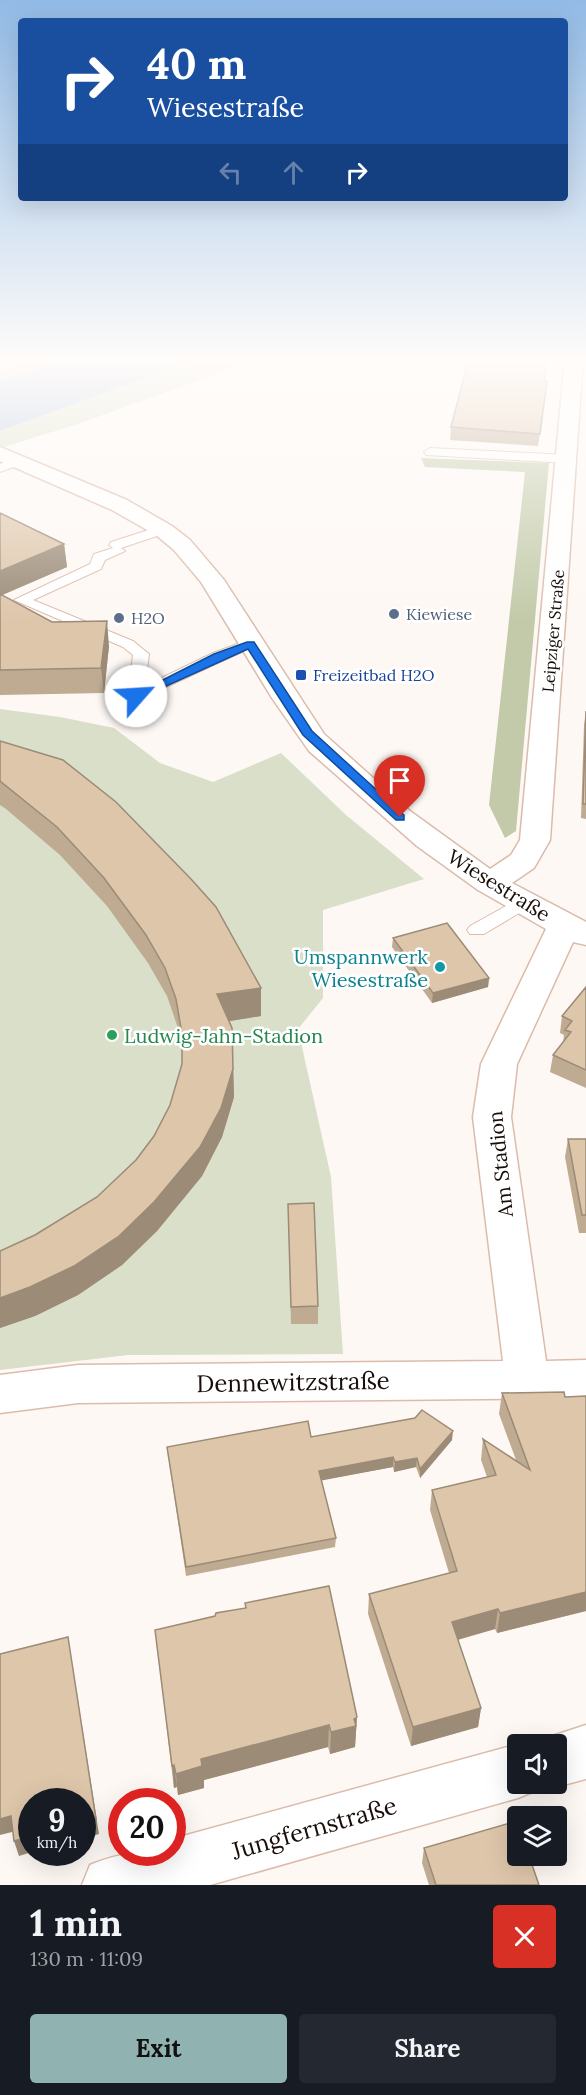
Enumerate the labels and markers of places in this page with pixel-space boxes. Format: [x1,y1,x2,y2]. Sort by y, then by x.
place label: Kiewiese [406,604,472,624]
marker: Kiewiese [387,607,401,621]
place label: H2O [131,608,165,628]
marker: H2O [112,611,126,625]
place label: Freizeitbad H2O [313,665,434,685]
marker: Freizeitbad H2O [294,668,308,682]
pin [374,755,425,817]
place label: Umspannwerk Wiesestraße [294,944,428,992]
marker: Umspannwerk Wiesestraße [433,960,447,974]
place label: Ludwig-Jahn-Stadion [124,1023,323,1048]
marker: Ludwig-Jahn-Stadion [105,1028,119,1042]

